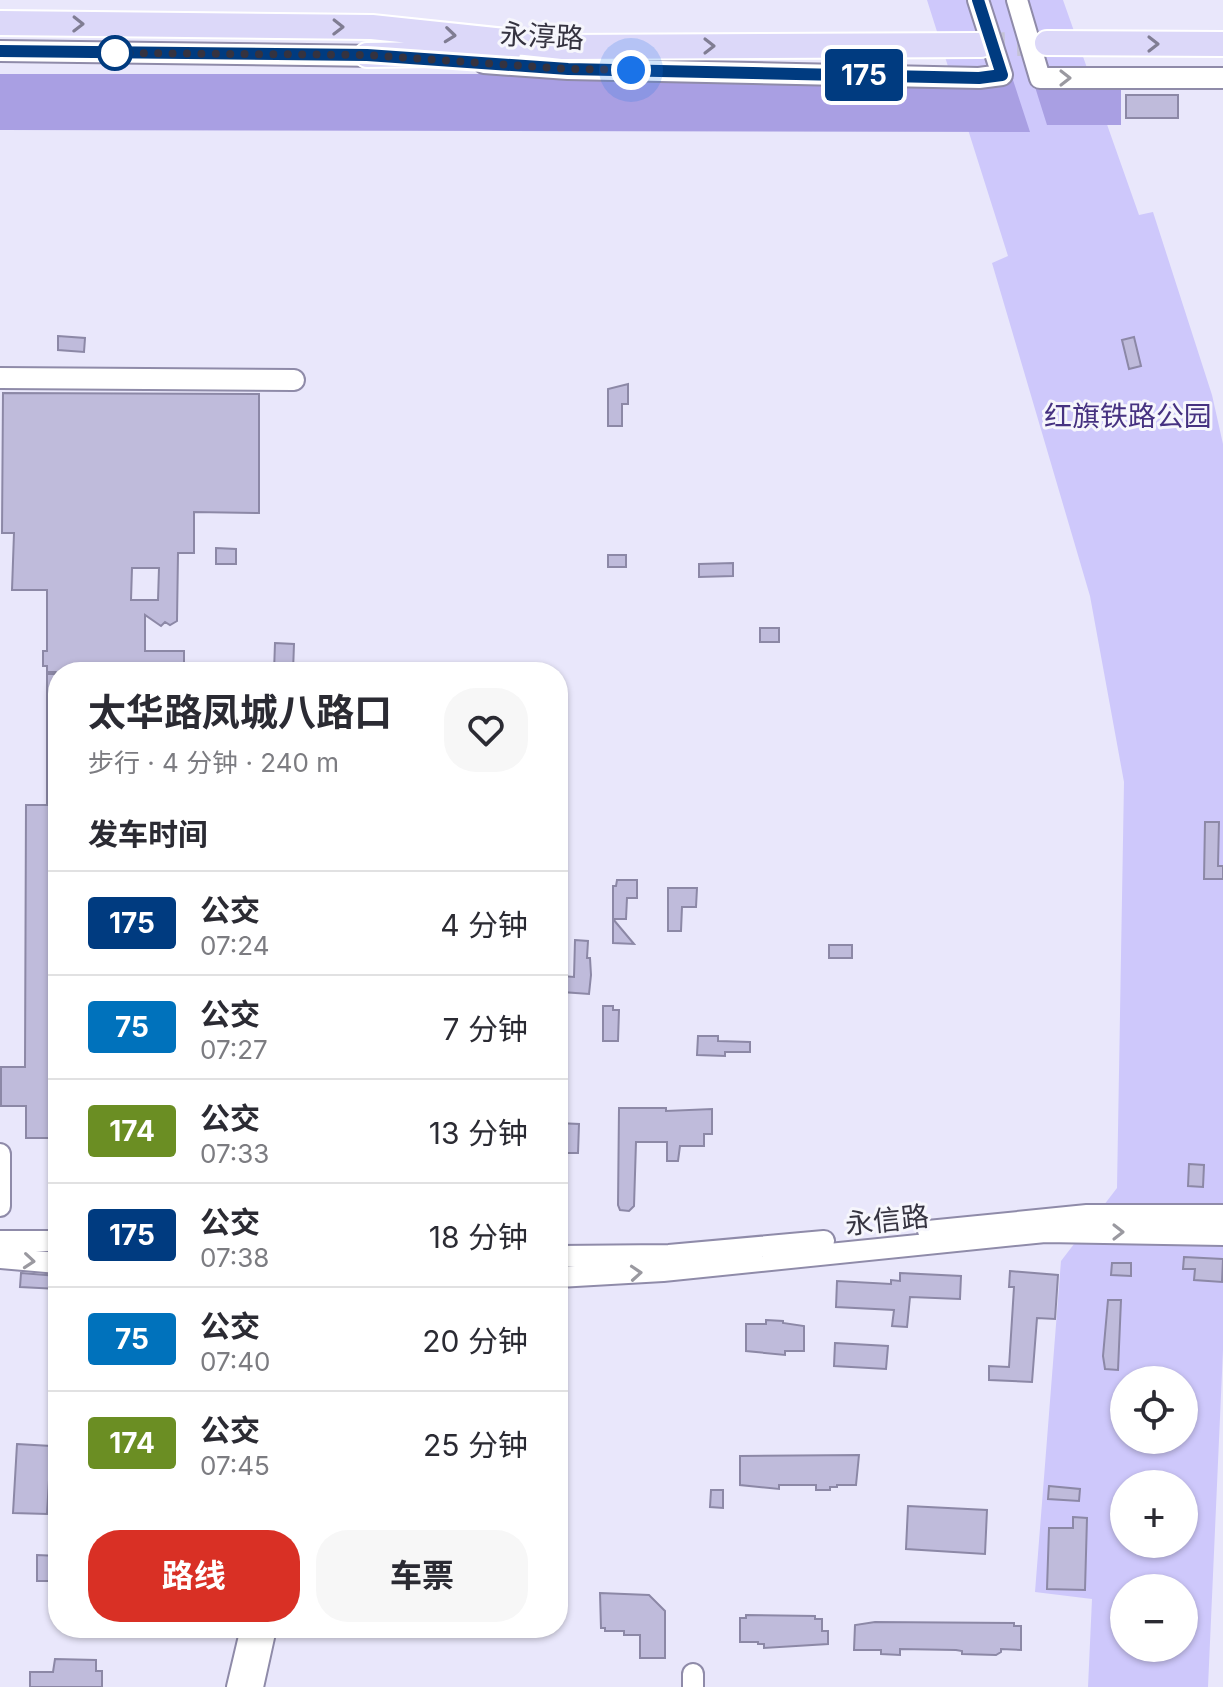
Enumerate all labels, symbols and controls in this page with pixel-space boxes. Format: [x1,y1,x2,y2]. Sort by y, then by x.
one-way arrow [72,15,85,32]
street label: 永淳路 [499,17,585,55]
one-way arrow [332,18,345,36]
one-way arrow [444,27,457,44]
one-way arrow [1147,35,1160,53]
unlabelled marker [98,36,132,70]
one-way arrow [703,37,716,55]
line badge: 175 [818,49,910,101]
your location [611,50,651,90]
text: 175 [841,58,887,92]
one-way arrow [1059,69,1072,87]
park label: 红旗铁路公园 [1044,399,1212,433]
button: heart [444,688,528,772]
text: 太华路凤城八路口 [88,689,392,735]
text: 步行 · 4 分钟 · 240 m [88,747,339,778]
text: 发车时间 [88,816,208,852]
text: 公交 [200,892,260,928]
text: 175 [109,906,155,940]
text: 4 分钟 [440,907,528,943]
text: 07:24 [200,930,269,961]
text: 公交 [200,996,260,1032]
text: 75 [115,1010,149,1044]
text: 7 分钟 [443,1011,528,1047]
text: 07:27 [200,1034,268,1065]
text: 公交 [200,1100,260,1136]
text: 174 [109,1114,155,1148]
text: 13 分钟 [429,1115,528,1151]
text: 07:33 [200,1138,269,1169]
street label: 永信路 [843,1199,931,1241]
text: 公交 [200,1204,260,1240]
text: 175 [109,1218,155,1252]
text: 18 分钟 [429,1219,528,1255]
one-way arrow [1112,1223,1125,1241]
text: 07:38 [200,1242,269,1273]
one-way arrow [23,1252,36,1269]
one-way arrow [630,1265,643,1282]
text: 公交 [200,1308,260,1344]
text: 75 [115,1322,149,1356]
text: 20 分钟 [422,1323,528,1359]
text: 07:40 [200,1346,270,1377]
map controls [1110,1366,1198,1662]
button: locate [1110,1366,1198,1454]
text: 公交 [200,1412,260,1448]
text: 174 [109,1426,155,1460]
text: 25 分钟 [423,1427,528,1463]
text: 07:45 [200,1450,270,1481]
button: + [1110,1470,1198,1558]
button: 路线 [88,1530,300,1622]
button: 车票 [316,1530,528,1622]
button: − [1110,1574,1198,1662]

